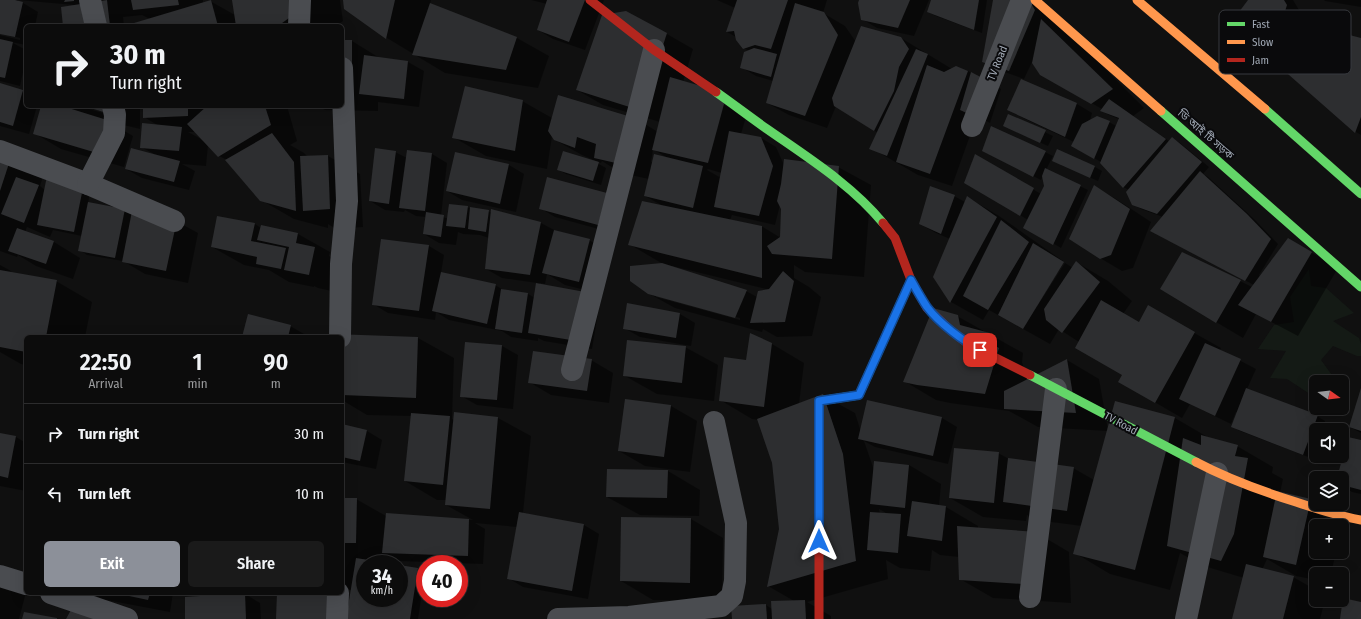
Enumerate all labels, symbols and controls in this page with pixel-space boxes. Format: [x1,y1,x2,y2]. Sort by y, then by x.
legend [1219,10,1351,74]
text: Fast [1252,18,1270,31]
text: Slow [1252,36,1273,49]
text: 30 m [110,38,166,71]
icon: right [44,40,96,92]
street label: TV Road [985,44,1010,82]
text: Jam [1252,54,1269,67]
text: Turn right [110,72,182,94]
street label: ডি আই টি সড়ক [1174,106,1236,162]
pin [963,333,997,367]
icon: arrive [969,339,991,361]
text: 22:50 [80,348,132,376]
text: 1 [193,348,202,376]
text: 90 [263,348,288,376]
north arrow [1309,375,1349,415]
map controls [1309,375,1349,607]
text: Arrival [88,376,123,391]
text: min [187,376,208,391]
text: m [271,376,281,391]
street label: TV Road [1102,409,1140,438]
icon: right [44,423,66,445]
button: sound [1309,423,1349,463]
text: Turn right [78,425,139,443]
text: 30 m [294,425,324,443]
button: layers [1309,471,1349,511]
icon: left [44,483,66,505]
text: Turn left [78,485,131,503]
text: 10 m [295,485,324,503]
button: + [1309,519,1349,559]
position arrow [798,520,840,562]
button: Exit [44,541,180,587]
button: Share [188,541,324,587]
speed limit sign: 40 [416,555,468,607]
text: 34 [372,564,392,588]
button: − [1309,567,1349,607]
text: km/h [371,585,393,597]

